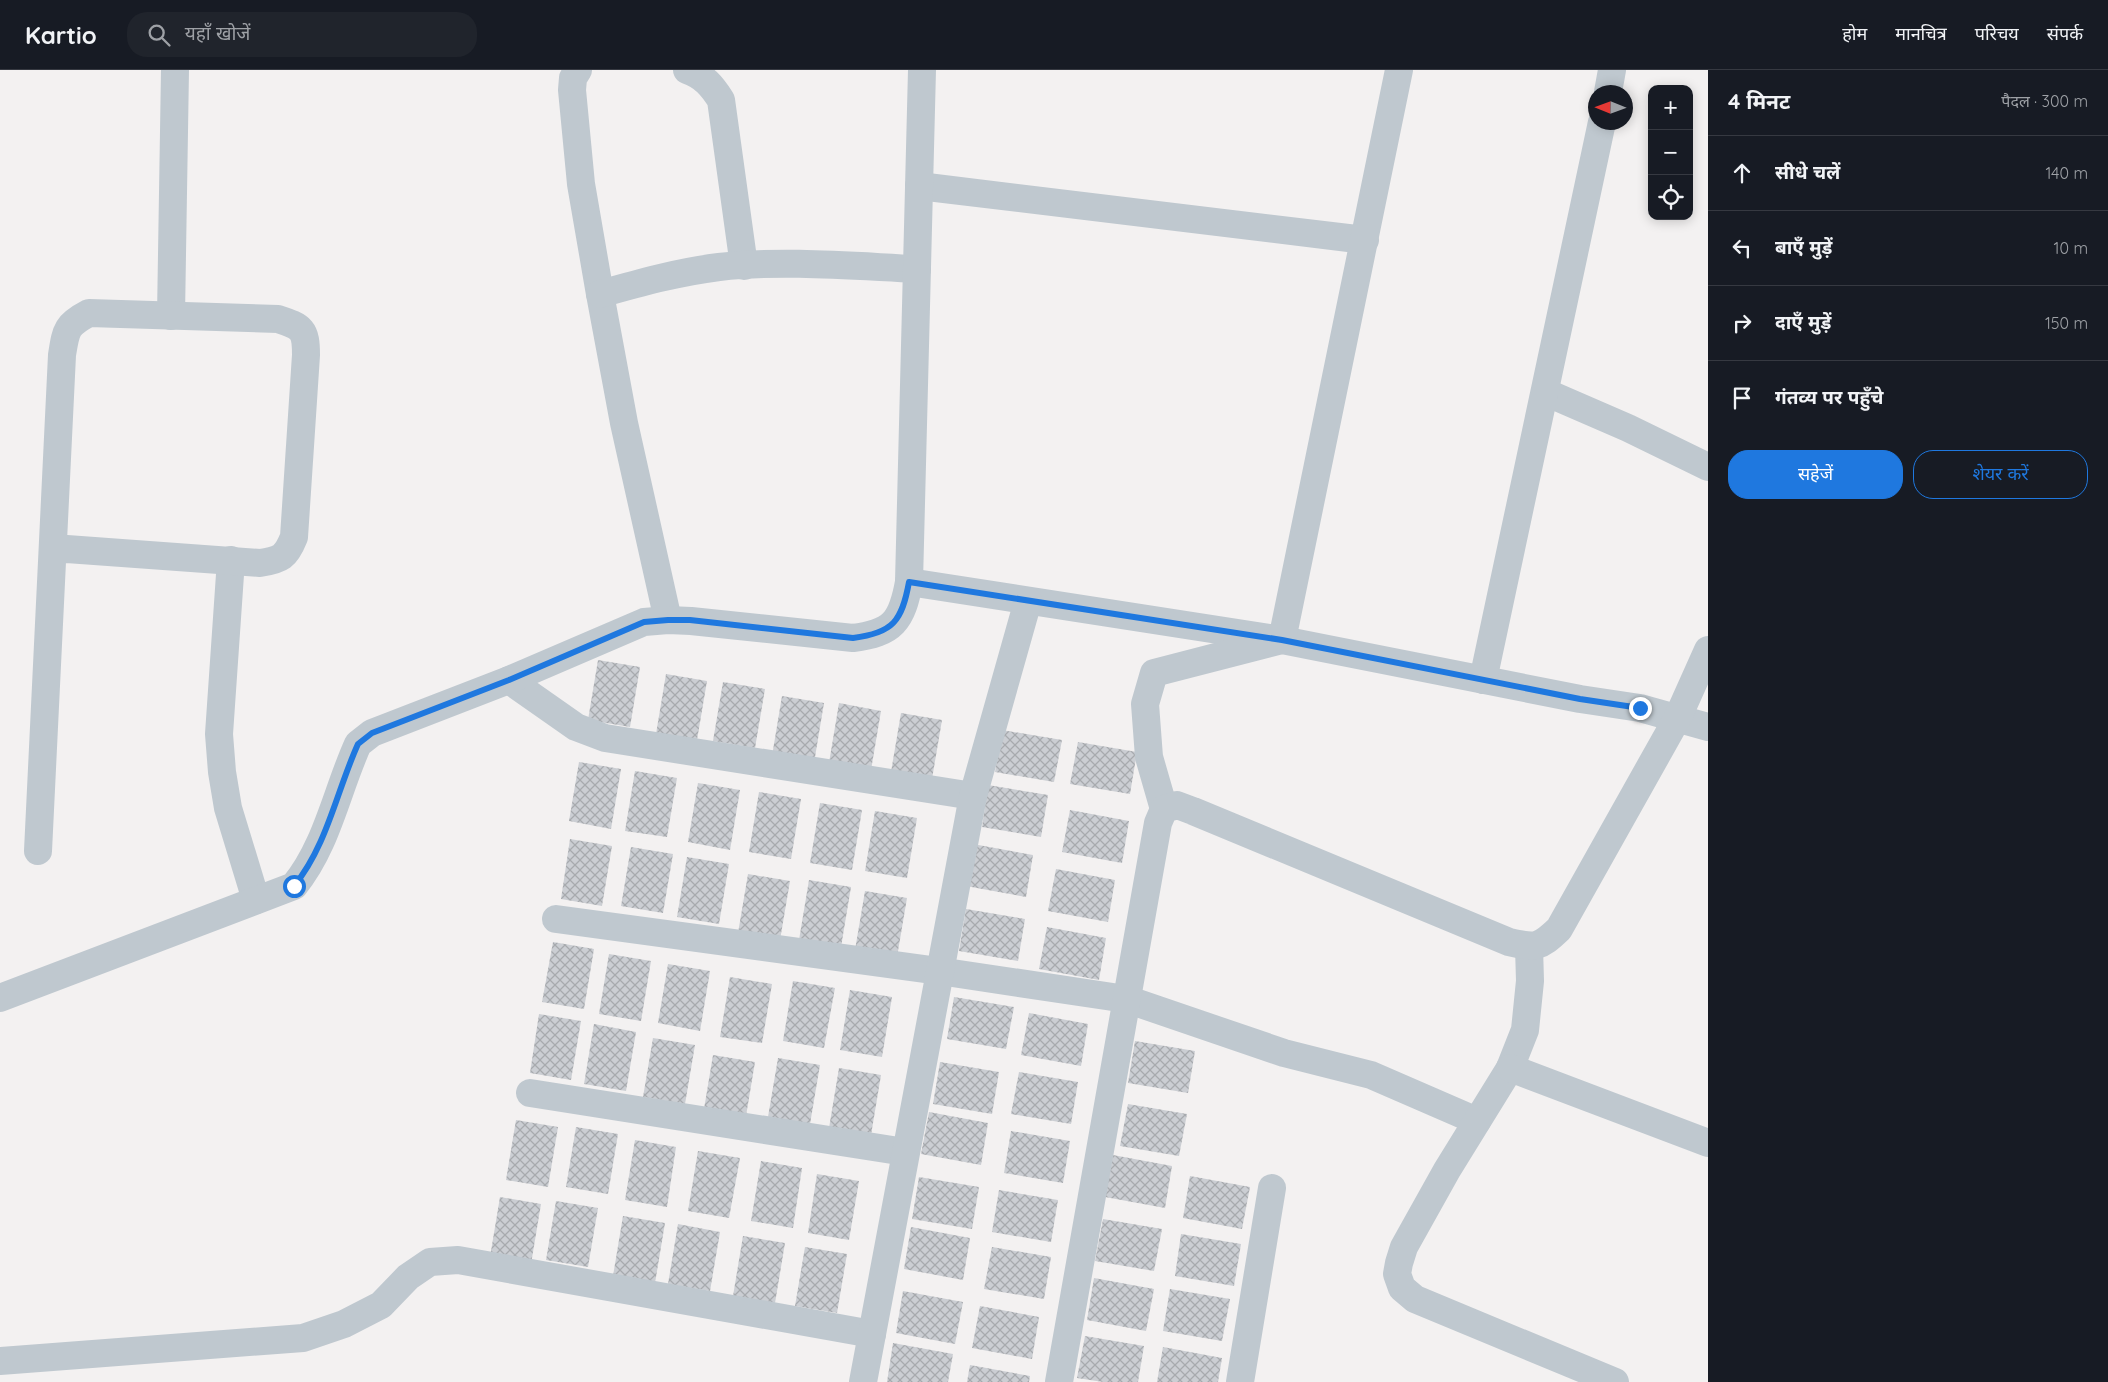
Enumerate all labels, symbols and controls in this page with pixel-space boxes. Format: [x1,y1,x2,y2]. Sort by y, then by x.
search box [127,12,477,57]
text: Kartio [25,20,97,50]
icon: search [145,21,173,49]
text: यहाँ खोजें [185,21,250,45]
text: होम [1842,22,1867,45]
text: मानचित्र [1895,22,1947,45]
text: परिचय [1975,22,2019,45]
text: संपर्क [2047,22,2083,45]
north arrow [1588,85,1633,130]
map controls [1648,85,1693,220]
button: + [1648,85,1693,130]
text: 4 मिनट [1728,88,1790,114]
text: पैदल · 300 m [2001,91,2088,111]
button: − [1648,130,1693,175]
icon: ahead [1728,159,1756,187]
text: सीधे चलें [1775,160,1840,184]
text: 140 m [2045,163,2088,183]
button: locate [1648,175,1693,220]
icon: left [1728,234,1756,262]
text: बाएँ मुड़ें [1775,235,1832,259]
text: 10 m [2054,238,2088,258]
icon: right [1728,309,1756,337]
text: दाएँ मुड़ें [1775,310,1831,334]
text: 150 m [2045,313,2088,333]
icon: arrive [1728,384,1756,412]
text: गंतव्य पर पहुँचे [1775,385,1883,409]
button: सहेजें [1728,450,1903,499]
button: शेयर करें [1913,450,2088,499]
route end [1629,697,1652,720]
route start [283,875,306,898]

